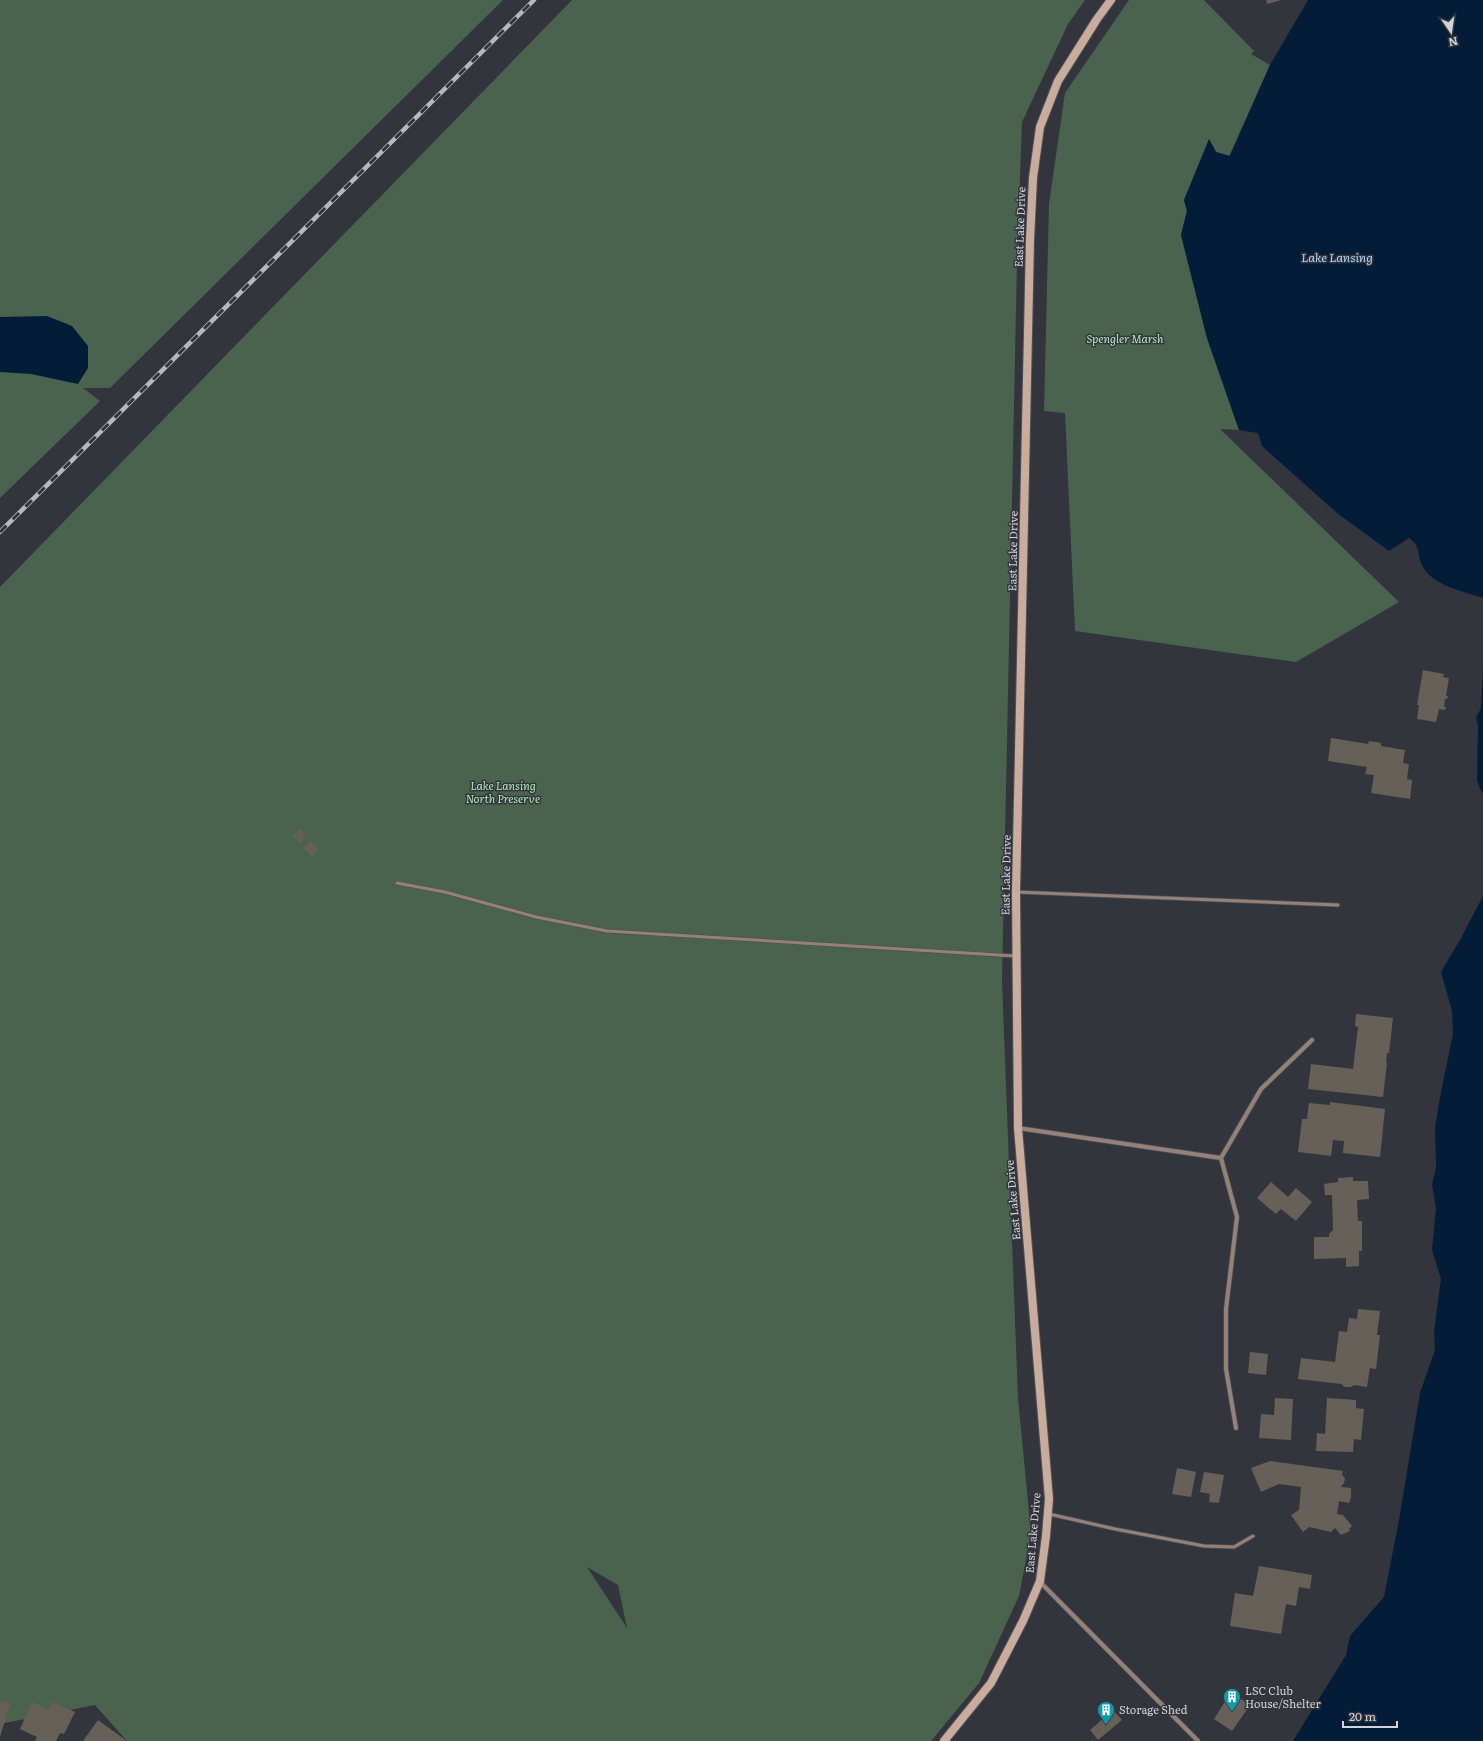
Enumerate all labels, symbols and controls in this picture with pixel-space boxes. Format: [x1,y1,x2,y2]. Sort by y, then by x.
north arrow [1431,12,1471,52]
text: N [1447,34,1460,52]
street label: East Lake Drive [1010,186,1028,268]
water label: Lake Lansing [1301,248,1373,266]
park label: Spengler Marsh [1087,330,1164,346]
street label: East Lake Drive [1003,510,1021,591]
park label: Lake Lansing North Preserve [466,777,540,806]
street label: East Lake Drive [996,834,1014,915]
street label: East Lake Drive [1000,1159,1023,1241]
street label: East Lake Drive [1021,1492,1044,1574]
place label: LSC Club House/Shelter [1245,1682,1321,1711]
building icon: LSC Club House/Shelter [1222,1687,1242,1712]
building icon: Storage Shed [1096,1700,1116,1725]
place label: Storage Shed [1119,1701,1188,1717]
scale bar [1343,1703,1397,1729]
text: 20 m [1349,1707,1376,1725]

